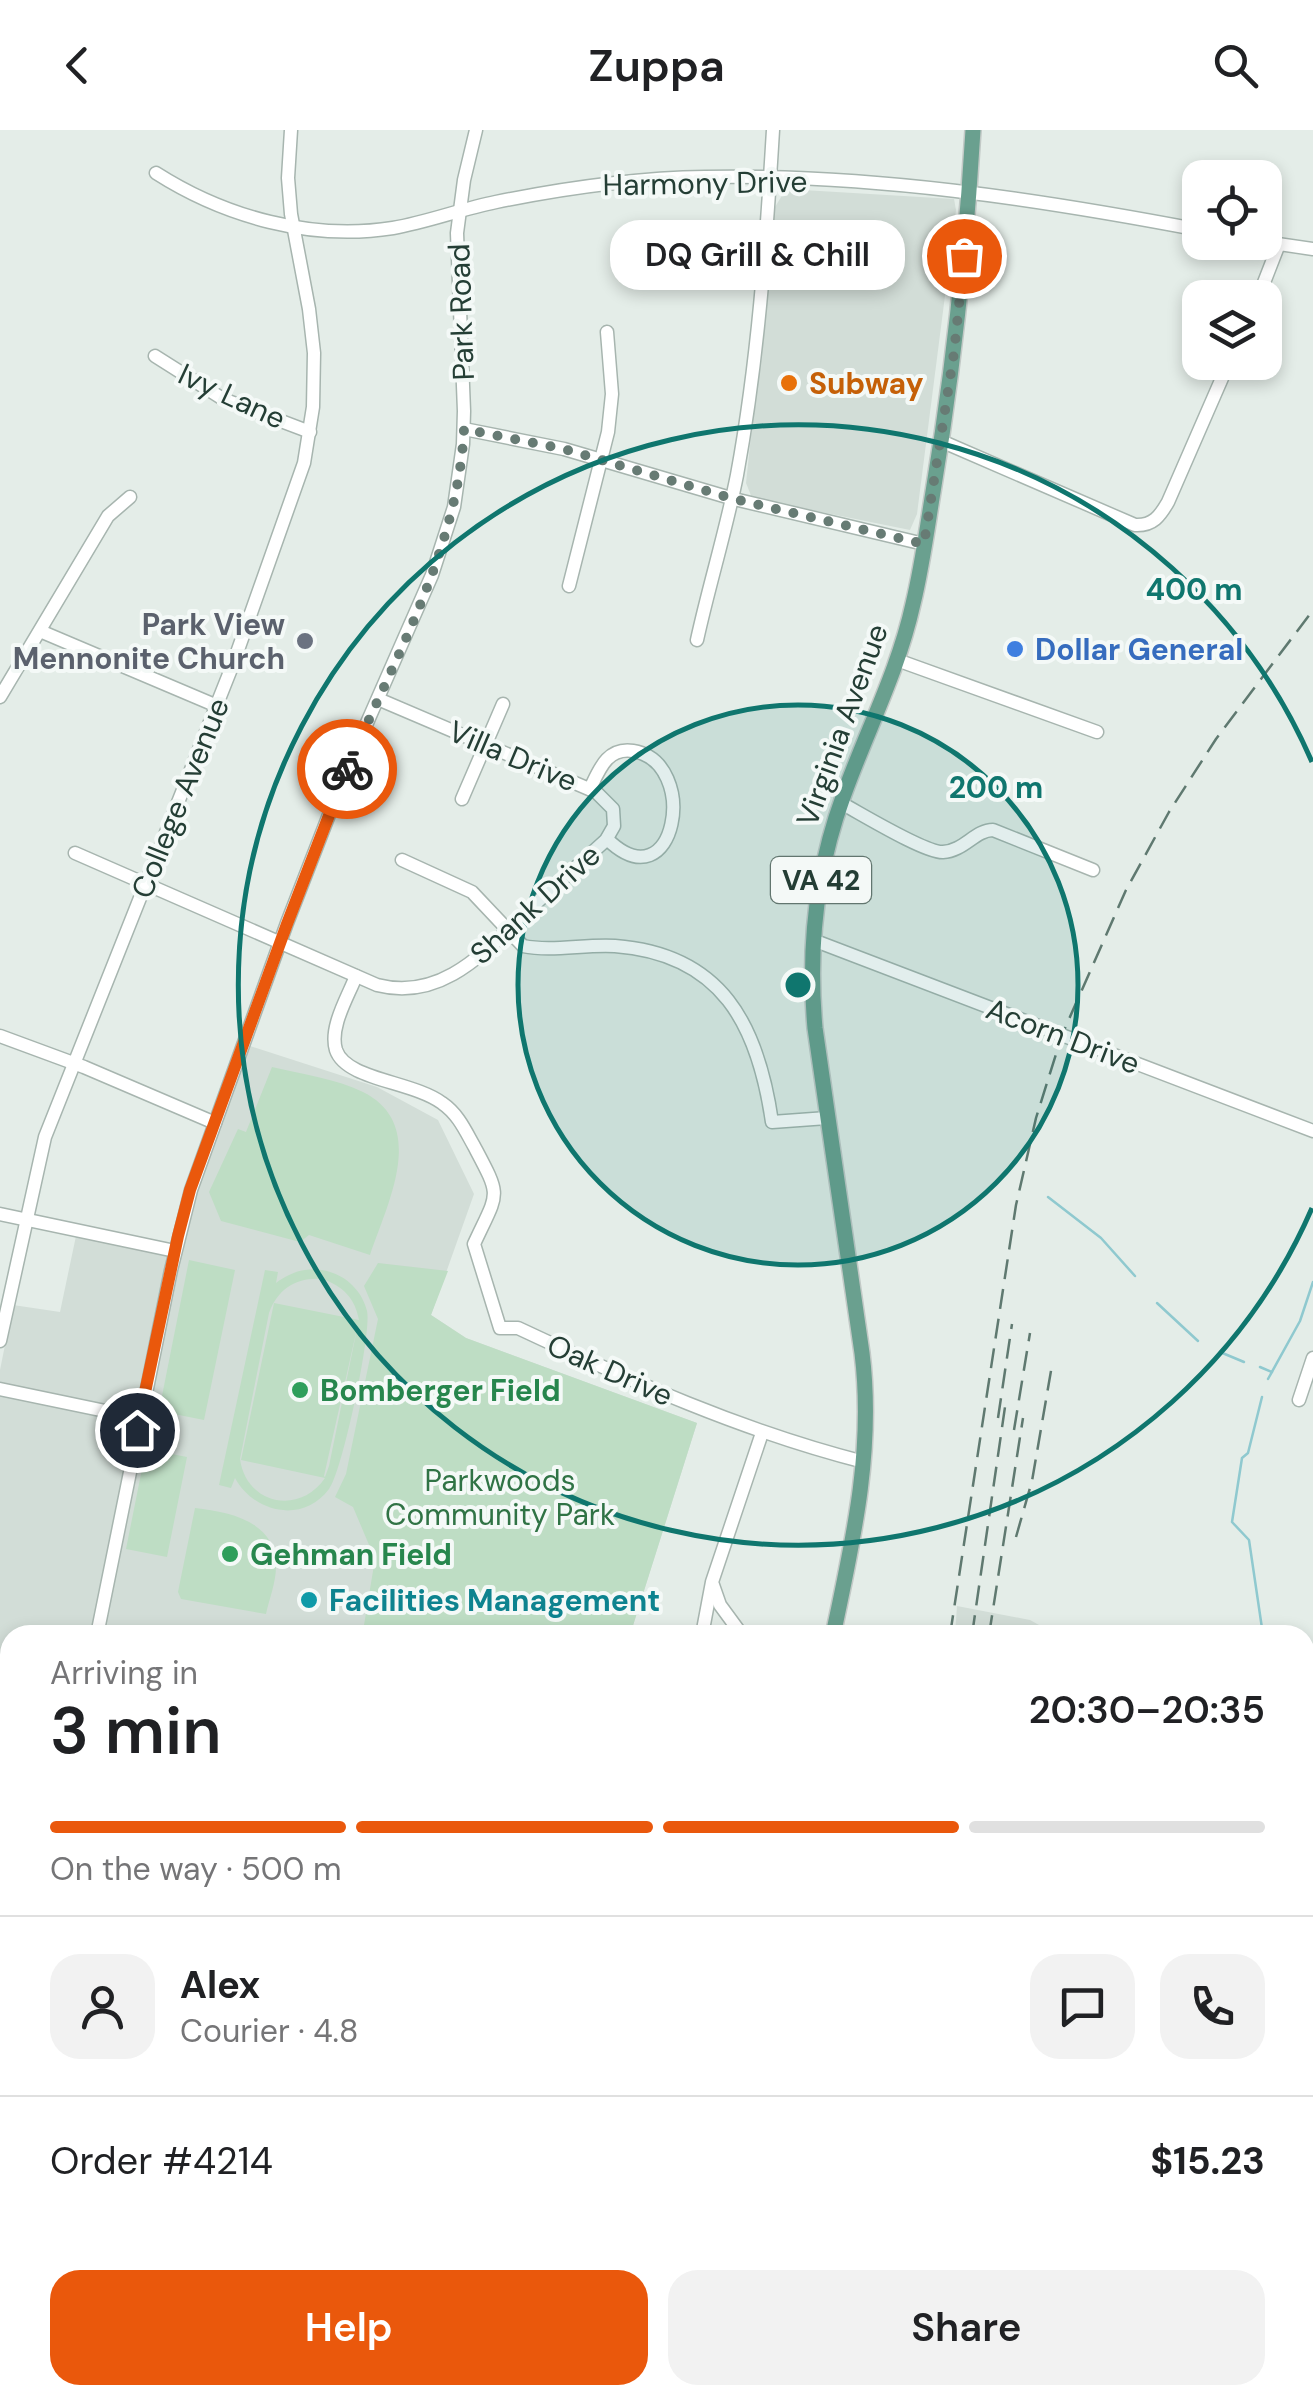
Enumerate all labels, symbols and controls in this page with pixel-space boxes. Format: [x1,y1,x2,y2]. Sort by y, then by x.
text: Zuppa [588,36,725,95]
icon: back [50,38,105,93]
icon: search [1208,38,1263,93]
map controls [1182,160,1282,380]
button: locate [1182,160,1282,260]
street label: Harmony Drive [602,162,808,204]
pin [922,214,1007,299]
callout: DQ Grill & Chill [609,221,904,291]
icon: bag [937,229,992,284]
text: DQ Grill & Chill [645,234,870,276]
street label: Park Road [439,243,483,381]
button: layers [1182,280,1282,380]
street label: Ivy Lane [172,354,292,438]
place label: Subway [809,364,924,403]
marker: Subway [778,372,800,394]
text: 400 m [1145,570,1243,609]
place label: Park View Mennonite Church [13,605,285,678]
street label: Virginia Avenue [787,618,897,832]
marker: Park View Mennonite Church [294,630,316,652]
place label: Dollar General [1035,630,1243,669]
marker: Dollar General [1004,638,1026,660]
street label: College Avenue [122,692,238,904]
street label: Villa Drive [443,711,583,801]
courier [297,719,397,819]
icon: bike [320,742,375,797]
text: 200 m [949,768,1043,807]
street label: Shank Drive [462,835,608,973]
road number: VA 42 [771,857,871,903]
centre of rings [780,967,816,1003]
street label: Acorn Drive [981,989,1145,1083]
street label: Oak Drive [541,1325,679,1415]
place label: Bomberger Field [320,1371,561,1410]
marker: Bomberger Field [289,1379,311,1401]
pin [95,1388,180,1473]
icon: home [110,1403,165,1458]
park label: Parkwoods Community Park [385,1461,615,1534]
place label: Gehman Field [250,1535,452,1574]
marker: Gehman Field [219,1543,241,1565]
place label: Facilities Management [329,1581,660,1620]
marker: Facilities Management [298,1589,320,1611]
text: Arriving in [50,1652,198,1694]
text: 20:30–20:35 [1029,1685,1265,1735]
text: 3 min [50,1689,221,1773]
text: On the way · 500 m [50,1848,342,1890]
button: person [50,1954,155,2059]
button: chat [1030,1954,1135,2059]
button: phone [1160,1954,1265,2059]
text: Alex [180,1960,260,2010]
text: Courier · 4.8 [180,2010,358,2052]
text: Order #4214 [50,2136,273,2186]
text: $15.23 [1150,2136,1265,2186]
button: Help [50,2270,648,2385]
button: Share [668,2270,1265,2385]

